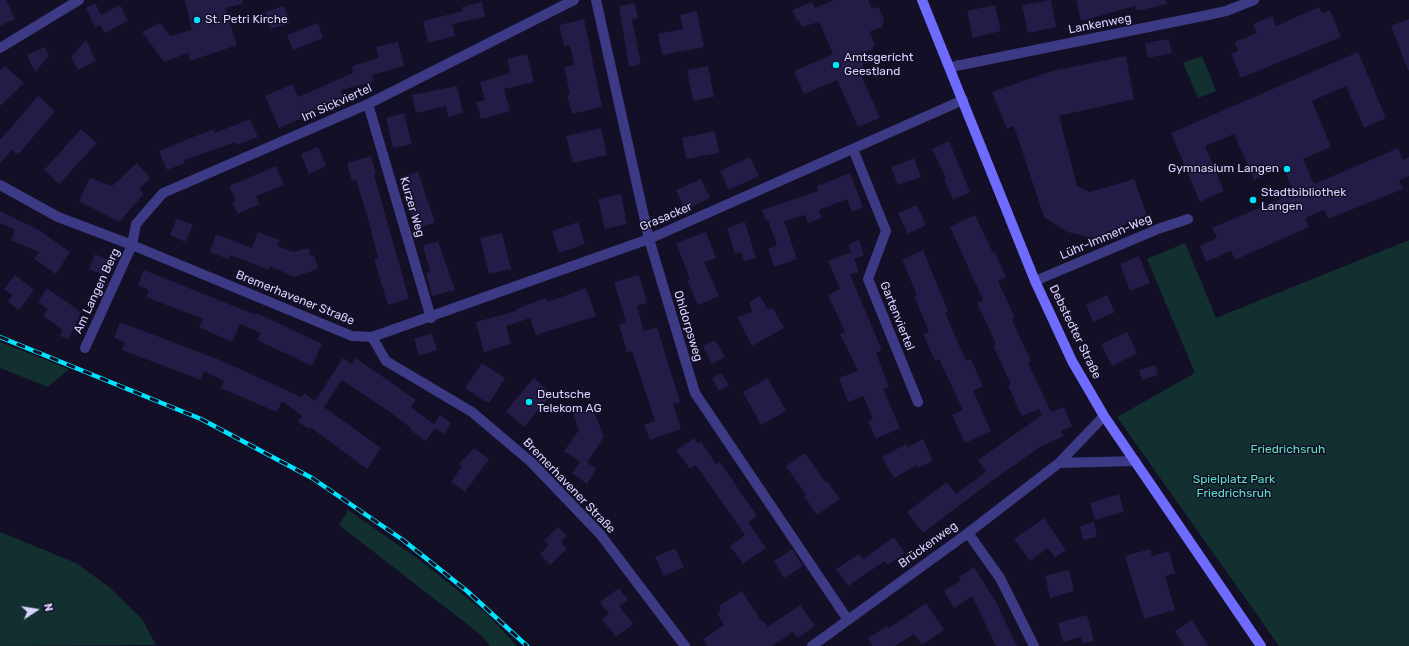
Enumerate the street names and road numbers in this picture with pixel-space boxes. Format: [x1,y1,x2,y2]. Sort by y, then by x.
street label: Lankenweg [1067,11,1133,37]
street label: Im Sickviertel [300,81,374,125]
street label: Kurzer Weg [397,175,427,239]
street label: Grasacker [638,199,694,235]
street label: Lühr-Immen-Weg [1058,211,1154,263]
street label: Am Langen Berg [71,246,123,336]
street label: Bremerhavener Straße [234,268,356,328]
street label: Gartenviertel [877,279,917,353]
street label: Debstedter Straße [1046,283,1104,381]
street label: Ohldorpsweg [670,289,706,363]
street label: Bremerhavener Straße [520,435,618,537]
street label: Brückenweg [896,519,960,571]

